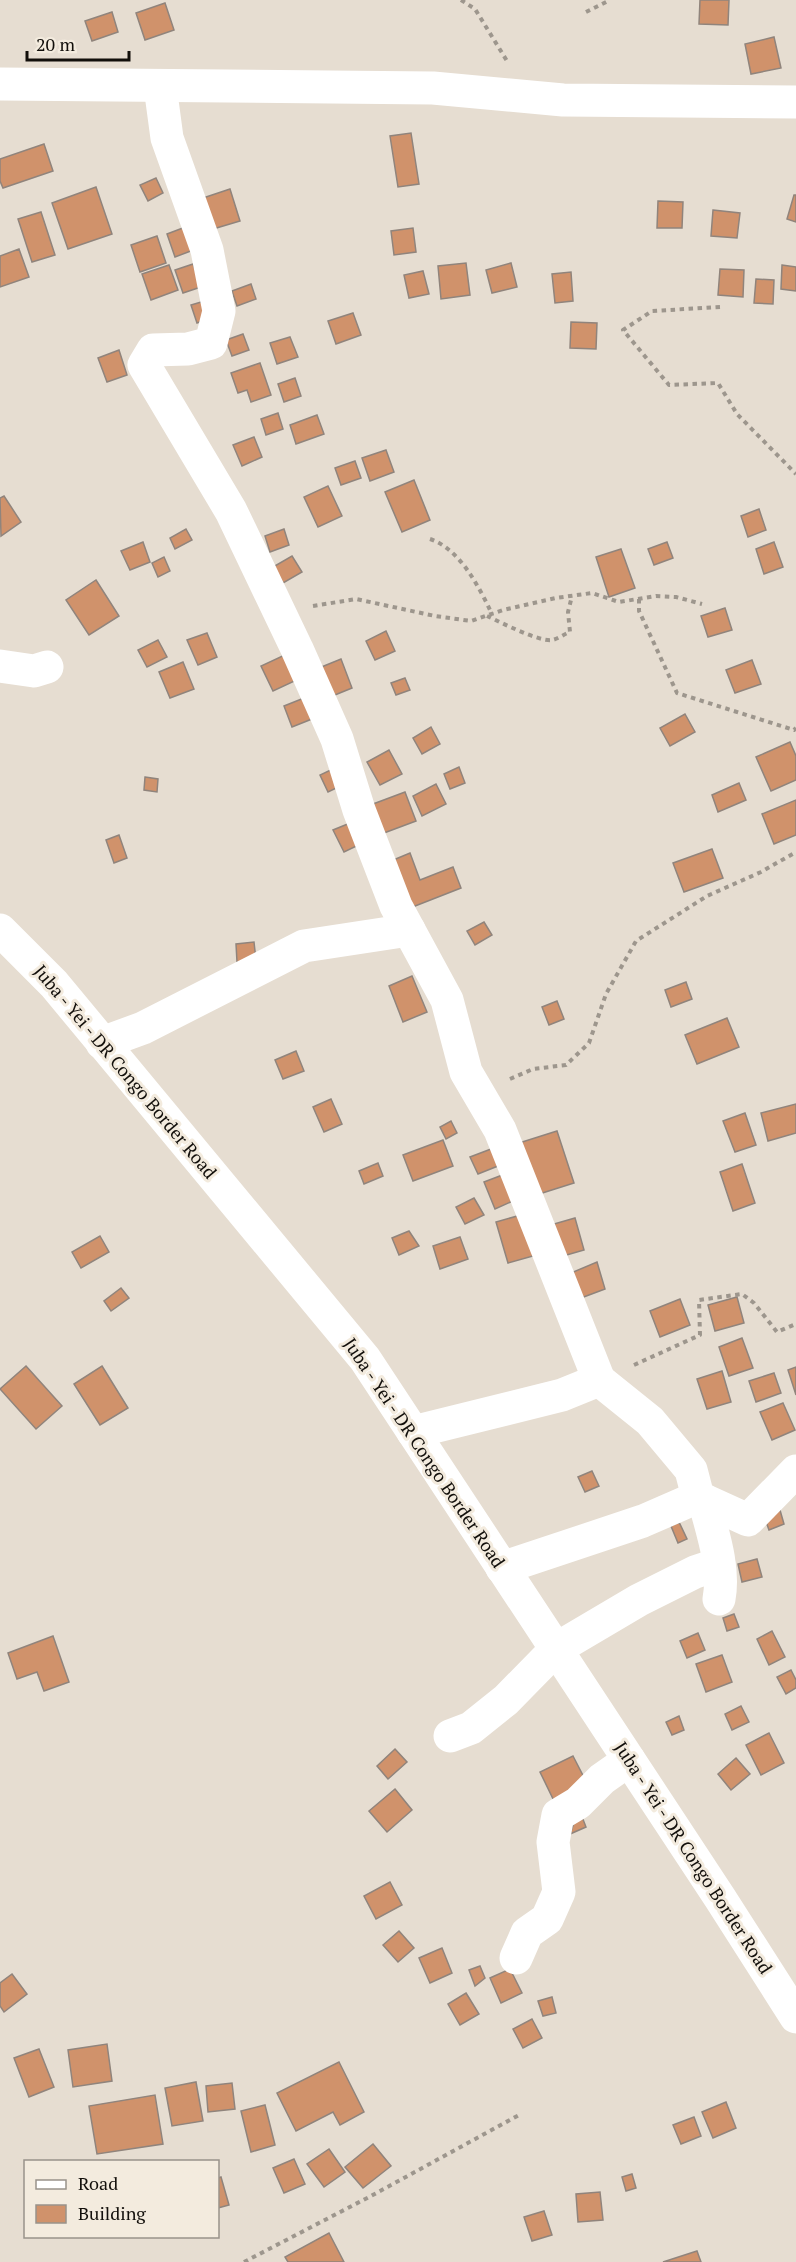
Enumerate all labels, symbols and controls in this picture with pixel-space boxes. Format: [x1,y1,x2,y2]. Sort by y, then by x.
scale bar [27,24,129,62]
text: 20 m [36,32,76,56]
street label: Juba - Yei - DR Congo Border Road [29,959,222,1183]
street label: Juba - Yei - DR Congo Border Road [339,1333,511,1572]
street label: Juba - Yei - DR Congo Border Road [610,1737,778,1978]
legend [24,2160,219,2238]
text: Road [78,2171,118,2195]
text: Building [78,2201,146,2225]

